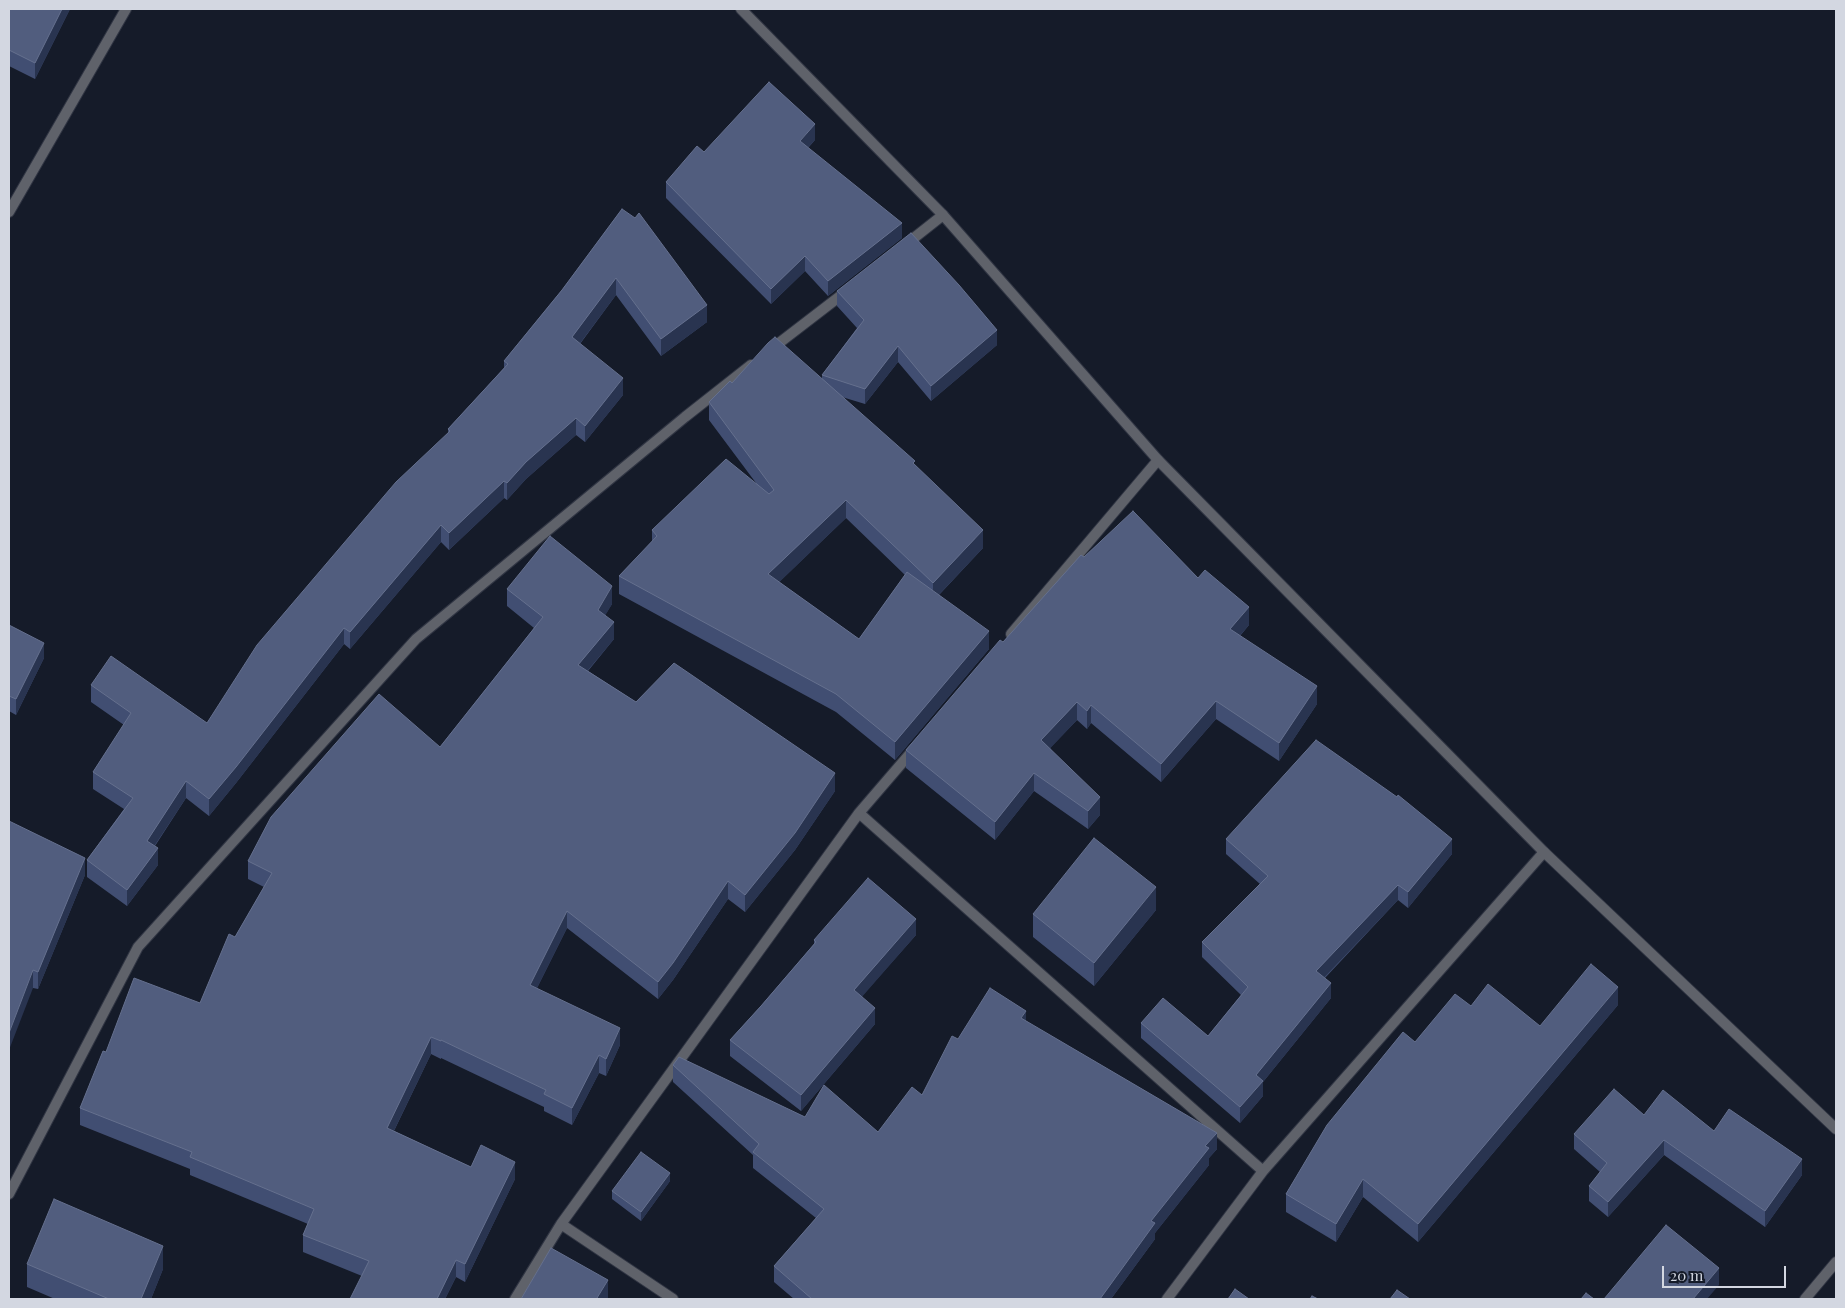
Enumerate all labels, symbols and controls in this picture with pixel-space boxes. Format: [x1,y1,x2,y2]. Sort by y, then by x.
scale bar [1665,1256,1789,1288]
text: 20 m [1670,1265,1703,1285]

